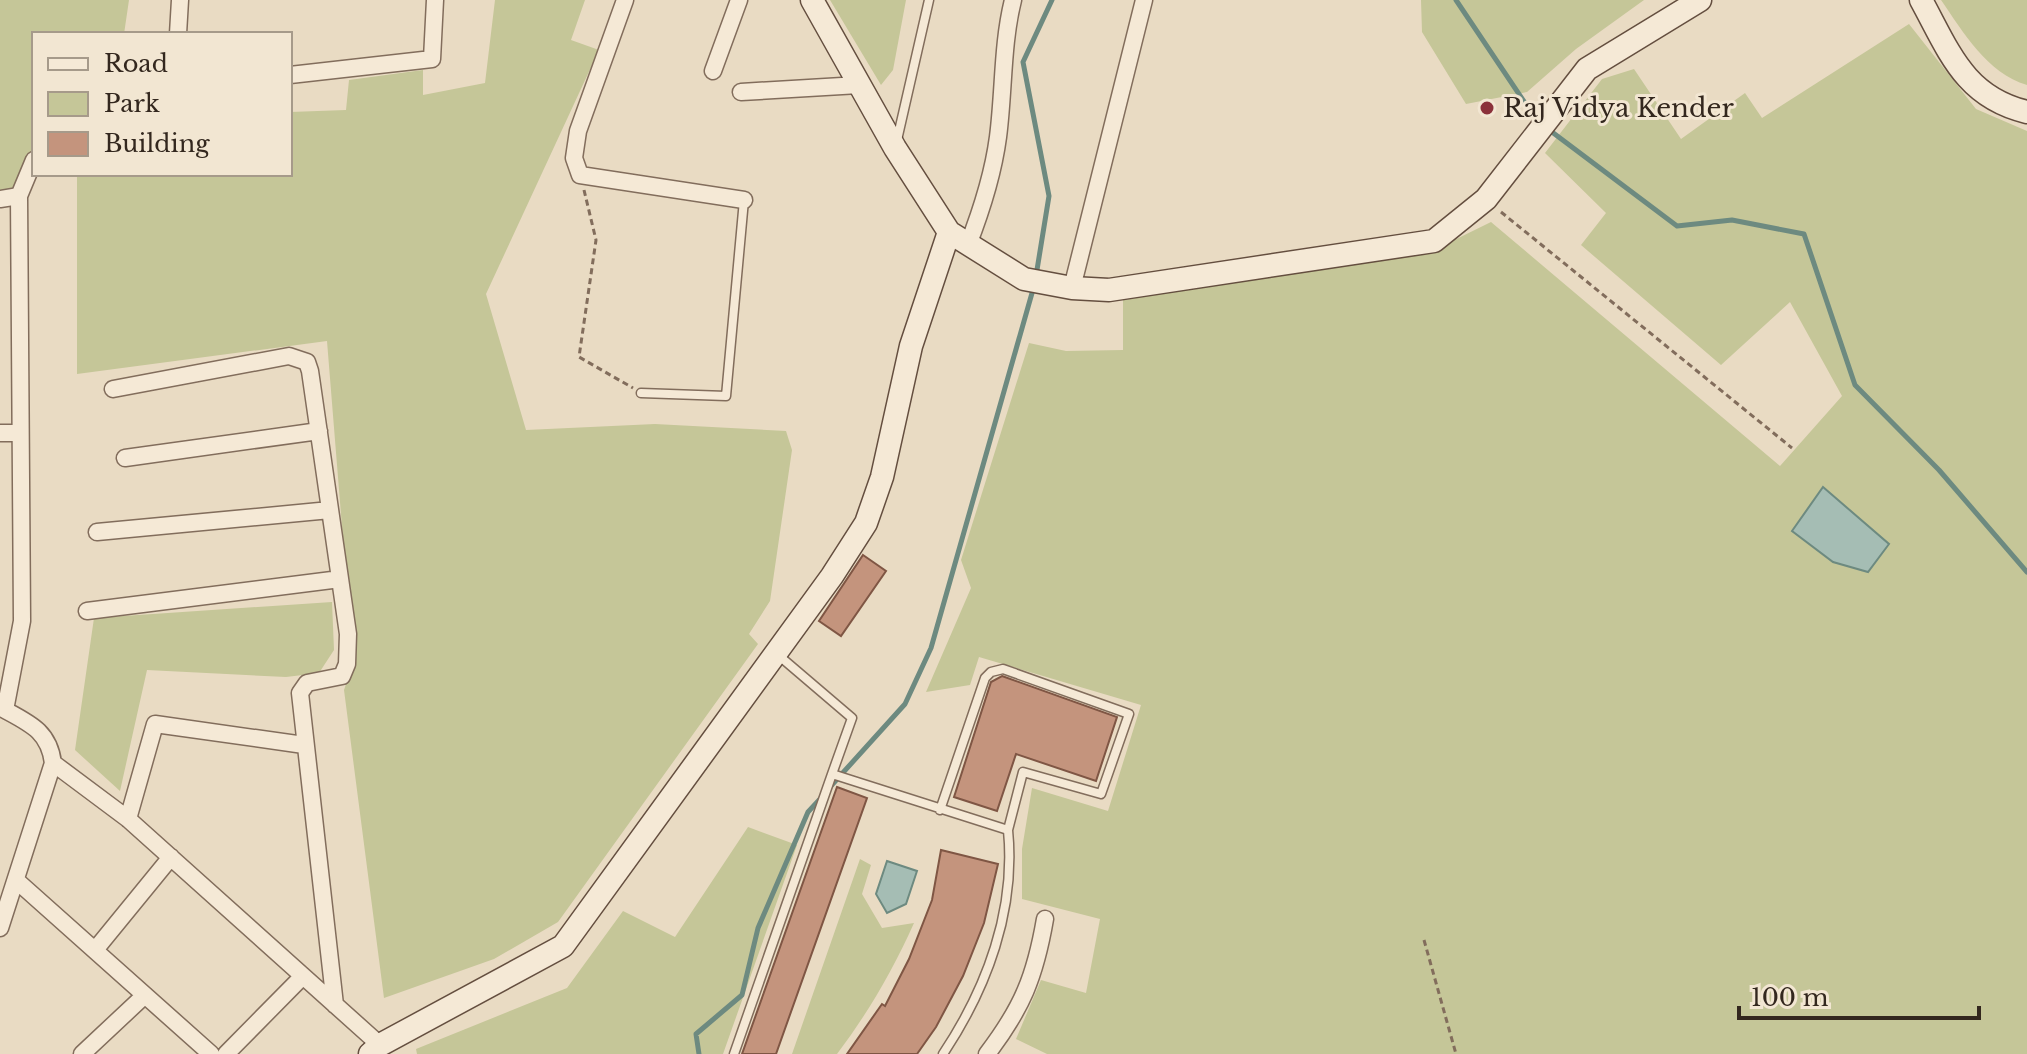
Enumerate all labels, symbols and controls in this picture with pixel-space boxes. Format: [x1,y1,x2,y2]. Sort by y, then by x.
legend [32,32,292,176]
text: Road [104,49,168,78]
text: Park [104,89,160,118]
place label: Raj Vidya Kender [1503,92,1734,124]
marker: Raj Vidya Kender [1478,99,1496,117]
text: Building [104,129,210,158]
scale bar [1739,970,1979,1020]
text: 100 m [1751,983,1829,1012]

